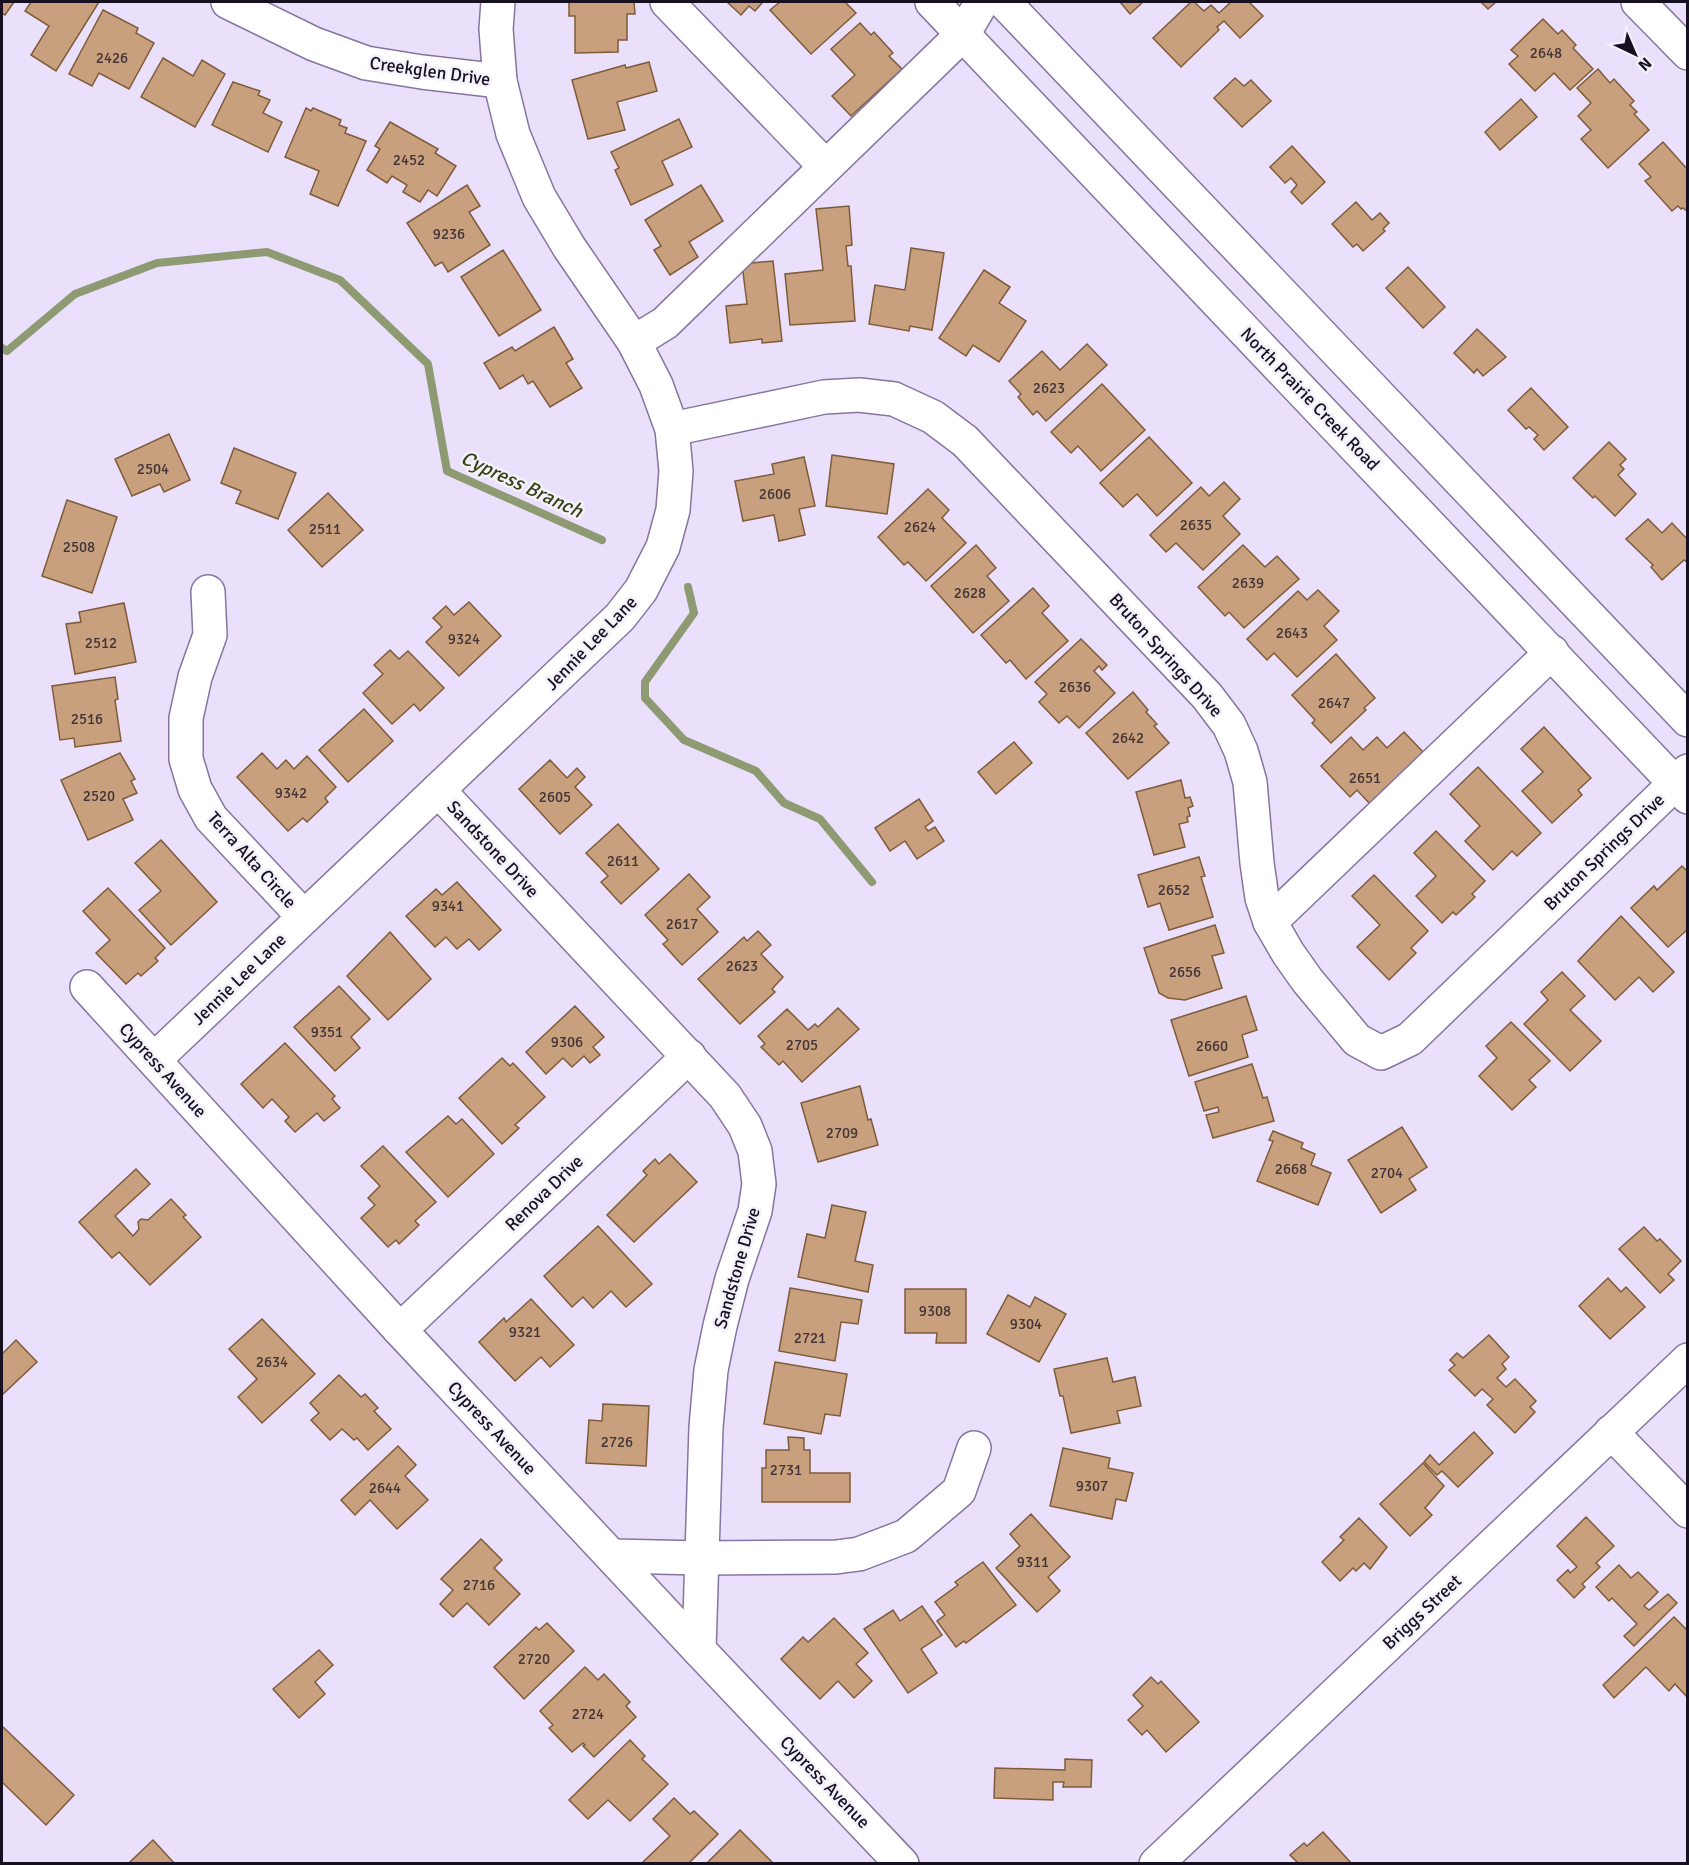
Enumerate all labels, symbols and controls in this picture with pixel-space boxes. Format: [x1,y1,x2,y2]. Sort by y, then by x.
north arrow [1605,24,1665,84]
house number: 2648 [1530,44,1562,62]
house number: 2426 [96,49,128,67]
street label: Creekglen Drive [368,52,492,90]
text: N [1634,53,1656,75]
house number: 2452 [393,151,425,169]
house number: 9236 [433,225,465,243]
street label: North Prairie Creek Road [1236,323,1384,475]
house number: 2623 [1033,379,1065,397]
water label: Cypress Branch [457,445,588,524]
house number: 2504 [137,460,169,478]
house number: 2606 [759,485,791,503]
house number: 2635 [1180,516,1212,534]
house number: 2624 [904,518,936,536]
house number: 2511 [309,520,341,538]
house number: 2508 [63,538,95,556]
house number: 2639 [1232,574,1264,592]
house number: 2628 [954,584,986,602]
street label: Bruton Springs Drive [1105,589,1227,721]
street label: Jennie Lee Lane [540,591,642,695]
house number: 2643 [1276,624,1308,642]
house number: 9324 [448,630,480,648]
house number: 2512 [85,634,117,652]
house number: 2636 [1059,678,1091,696]
house number: 2647 [1318,694,1350,712]
house number: 2516 [71,710,103,728]
house number: 2642 [1112,729,1144,747]
house number: 2651 [1349,769,1381,787]
house number: 9342 [275,784,307,802]
house number: 2520 [83,787,115,805]
house number: 2605 [539,788,571,806]
street label: Bruton Springs Drive [1539,789,1669,915]
street label: Sandstone Drive [442,796,544,902]
street label: Terra Alta Circle [203,807,301,913]
house number: 2611 [607,852,639,870]
house number: 2652 [1158,881,1190,899]
house number: 9341 [432,897,464,915]
house number: 2617 [666,915,698,933]
street label: Jennie Lee Lane [187,928,291,1030]
house number: 2623 [726,957,758,975]
house number: 2656 [1169,963,1201,981]
street label: Cypress Avenue [115,1018,211,1122]
house number: 9351 [311,1023,343,1041]
house number: 9306 [551,1033,583,1051]
house number: 2705 [786,1036,818,1054]
house number: 2660 [1196,1037,1228,1055]
house number: 2709 [826,1124,858,1142]
street label: Renova Drive [500,1150,588,1236]
house number: 2668 [1275,1160,1307,1178]
house number: 2704 [1371,1164,1403,1182]
street label: Sandstone Drive [709,1205,765,1331]
house number: 9308 [919,1302,951,1320]
house number: 9304 [1010,1315,1042,1333]
house number: 9321 [509,1323,541,1341]
house number: 2721 [794,1329,826,1347]
house number: 2634 [256,1353,288,1371]
street label: Cypress Avenue [443,1377,541,1479]
house number: 2726 [601,1433,633,1451]
house number: 2731 [770,1461,802,1479]
house number: 9307 [1076,1477,1108,1495]
house number: 2644 [369,1479,401,1497]
house number: 9311 [1017,1553,1049,1571]
street label: Briggs Street [1378,1570,1466,1654]
house number: 2716 [463,1576,495,1594]
house number: 2720 [518,1650,550,1668]
house number: 2724 [572,1705,604,1723]
street label: Cypress Avenue [775,1731,875,1833]

